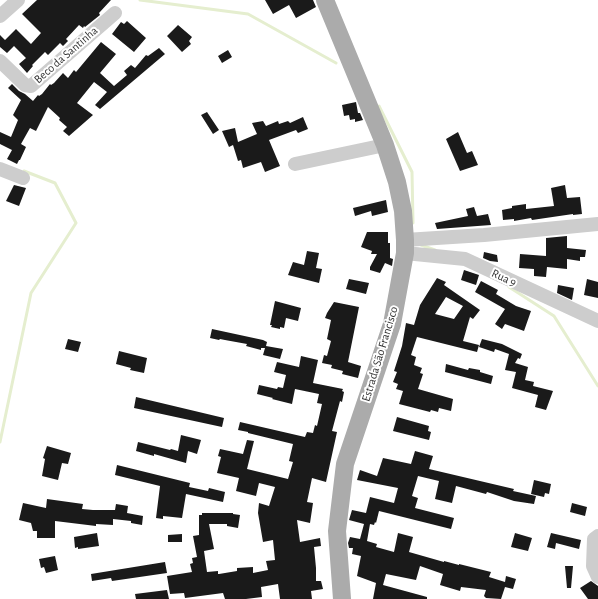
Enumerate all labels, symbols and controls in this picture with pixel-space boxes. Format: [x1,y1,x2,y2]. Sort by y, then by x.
street label: Beco da Santinha [31,23,101,87]
street label: Rua 9 [489,266,519,290]
street label: Estrada São Francisco [359,305,401,403]

